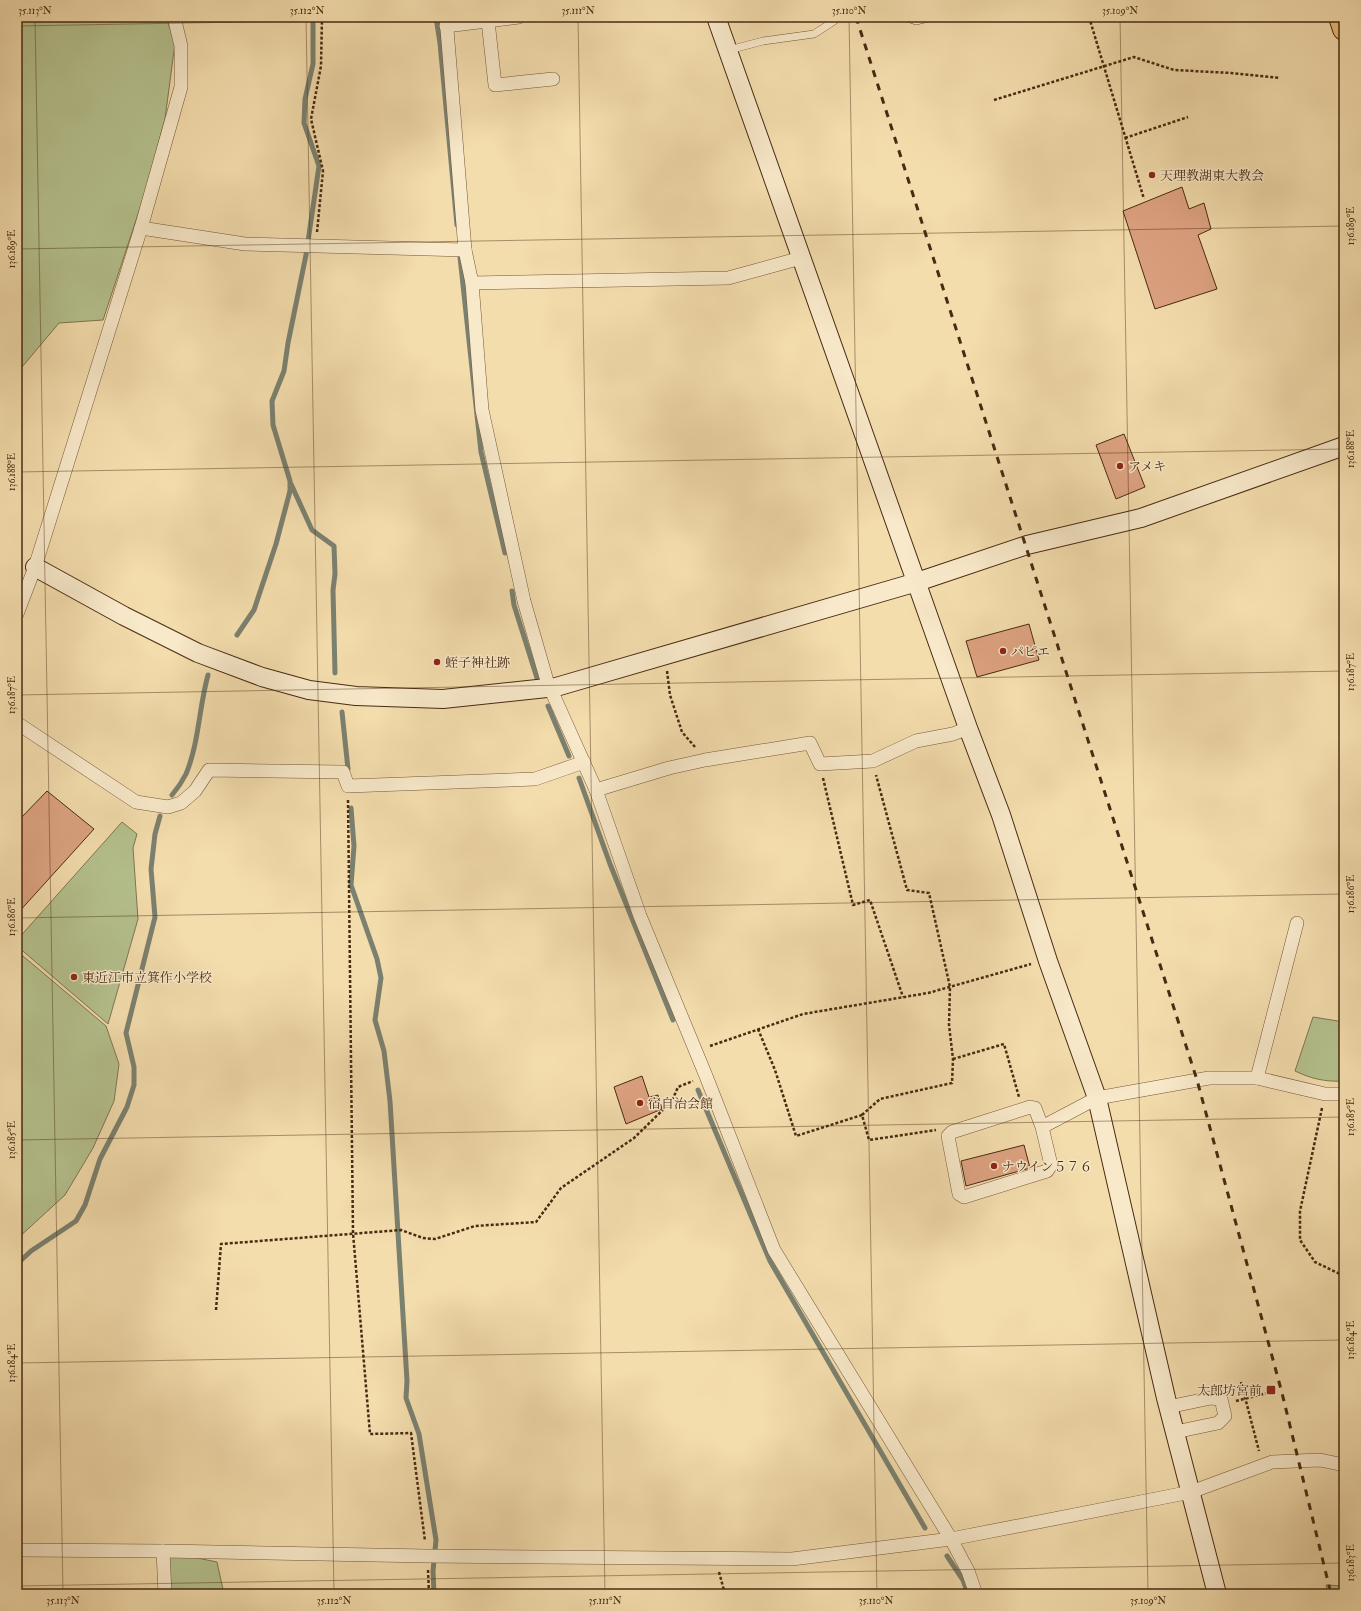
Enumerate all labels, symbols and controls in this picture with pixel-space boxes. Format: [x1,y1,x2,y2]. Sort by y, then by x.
text: 35.113°N [18,5,52,17]
text: 35.112°N [290,5,324,17]
text: 35.111°N [561,5,595,17]
text: 35.110°N [832,5,866,17]
text: 35.109°N [1102,5,1138,17]
place label: 天理教湖東大教会 [1160,168,1264,184]
marker: 天理教湖東大教会 [1147,170,1157,180]
text: 136.189°E [1345,207,1357,245]
text: 136.189°E [6,230,18,268]
text: 136.188°E [1345,430,1357,468]
text: 136.188°E [6,453,18,491]
place label: アメキ [1128,459,1166,475]
marker: アメキ [1115,461,1125,471]
place label: パピエ [1011,644,1050,660]
marker: パピエ [998,646,1008,656]
text: 136.187°E [1345,653,1357,691]
place label: 蛭子神社跡 [445,655,510,671]
marker: 蛭子神社跡 [432,657,442,667]
text: 136.187°E [6,676,18,714]
text: 136.186°E [1345,875,1357,913]
text: 136.186°E [6,898,18,936]
place label: 東近江市立箕作小学校 [82,970,212,986]
marker: 東近江市立箕作小学校 [69,972,79,982]
place label: 宿自治会館 [648,1096,713,1112]
marker: 宿自治会館 [635,1098,645,1108]
text: 136.185°E [1345,1098,1357,1136]
text: 136.185°E [6,1121,18,1159]
place label: ナウイン５７６ [1002,1159,1093,1175]
marker: ナウイン５７６ [989,1161,999,1171]
text: 136.184°E [1345,1321,1357,1359]
text: 136.184°E [6,1344,18,1382]
place label: 太郎坊宮前 [1197,1383,1262,1399]
marker: 太郎坊宮前 [1265,1384,1277,1396]
text: 136.183°E [1345,1544,1357,1582]
text: 35.113°N [46,1595,80,1607]
text: 35.112°N [317,1595,351,1607]
text: 35.111°N [588,1595,622,1607]
text: 35.110°N [859,1595,893,1607]
text: 35.109°N [1130,1595,1166,1607]

